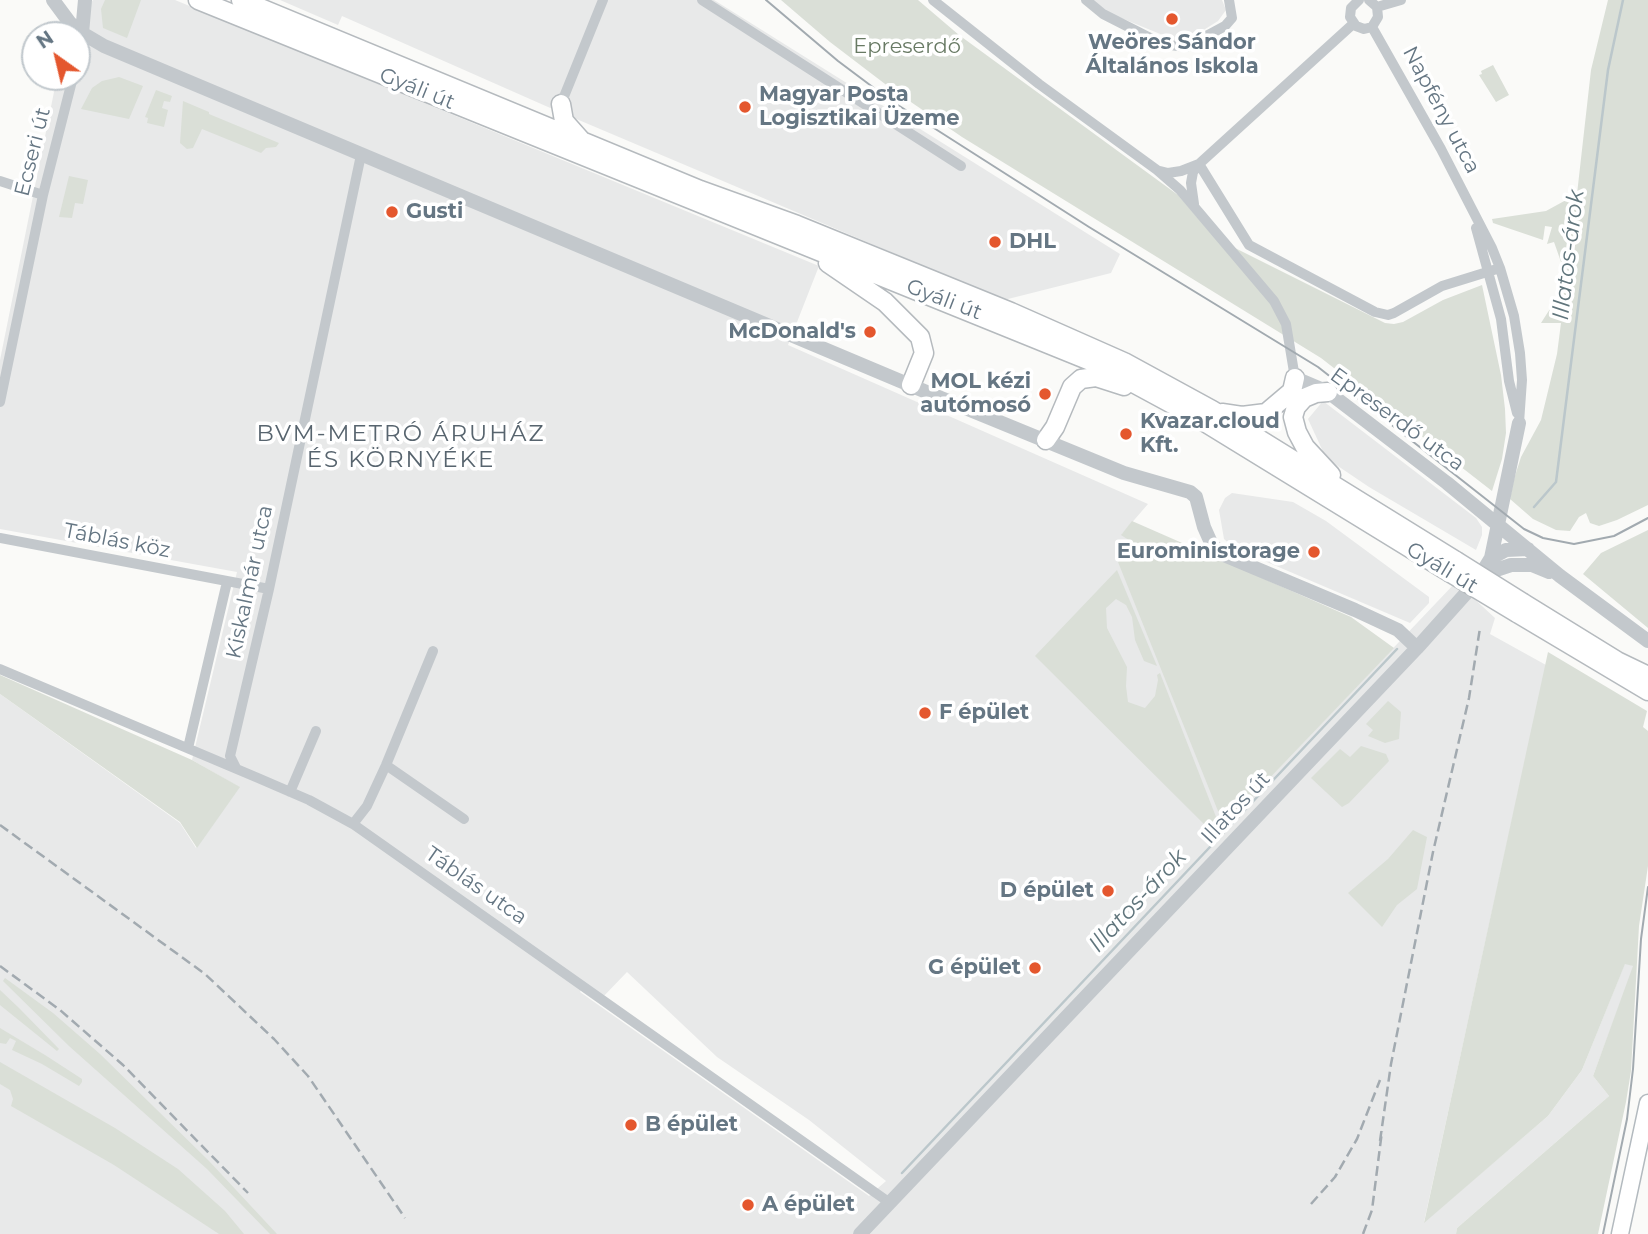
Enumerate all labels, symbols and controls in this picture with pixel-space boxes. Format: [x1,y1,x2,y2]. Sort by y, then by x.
marker: Weöres Sándor Általános Iskola [1164,11,1180,27]
north arrow [21,21,91,91]
text: N [32,26,58,54]
place label: Weöres Sándor Általános Iskola [1085,30,1259,80]
park label: Epreserdő [853,34,961,60]
street label: Napfény utca [1397,42,1485,178]
street label: Gyáli út [376,63,458,115]
place label: Magyar Posta Logisztikai Üzeme [759,82,960,132]
marker: Magyar Posta Logisztikai Üzeme [737,99,753,115]
street label: Ecseri út [10,105,56,199]
water label: Illatos-árok [1547,188,1591,322]
place label: Gusti [406,199,463,225]
marker: Gusti [384,204,400,220]
place label: DHL [1009,229,1056,255]
marker: DHL [987,234,1003,250]
street label: Gyáli út [903,274,985,326]
place label: McDonald's [728,319,856,345]
marker: McDonald's [862,324,878,340]
street label: Epreserdő utca [1325,363,1469,477]
place label: MOL kézi autómosó [920,369,1031,419]
marker: MOL kézi autómosó [1037,386,1053,402]
place label: Kvazar.cloud Kft. [1140,409,1280,459]
district label: BVM-METRÓ ÁRUHÁZ ÉS KÖRNYÉKE [259,420,543,474]
marker: Kvazar.cloud Kft. [1118,426,1134,442]
street label: Kiskalmár utca [221,503,279,661]
street label: Táblás köz [62,518,172,564]
street label: Gyáli út [1402,537,1482,599]
place label: Euroministorage [1117,539,1300,565]
marker: Euroministorage [1306,544,1322,560]
place label: F épület [939,700,1029,726]
marker: F épület [917,705,933,721]
street label: Illatos út [1196,767,1276,849]
street label: Táblás utca [420,842,532,930]
water label: Illatos-árok [1083,844,1193,958]
place label: D épület [1000,878,1094,904]
marker: D épület [1100,883,1116,899]
place label: G épület [928,955,1021,981]
marker: G épület [1027,960,1043,976]
place label: B épület [645,1112,738,1138]
marker: B épület [623,1117,639,1133]
place label: A épület [762,1192,855,1218]
marker: A épület [740,1197,756,1213]

